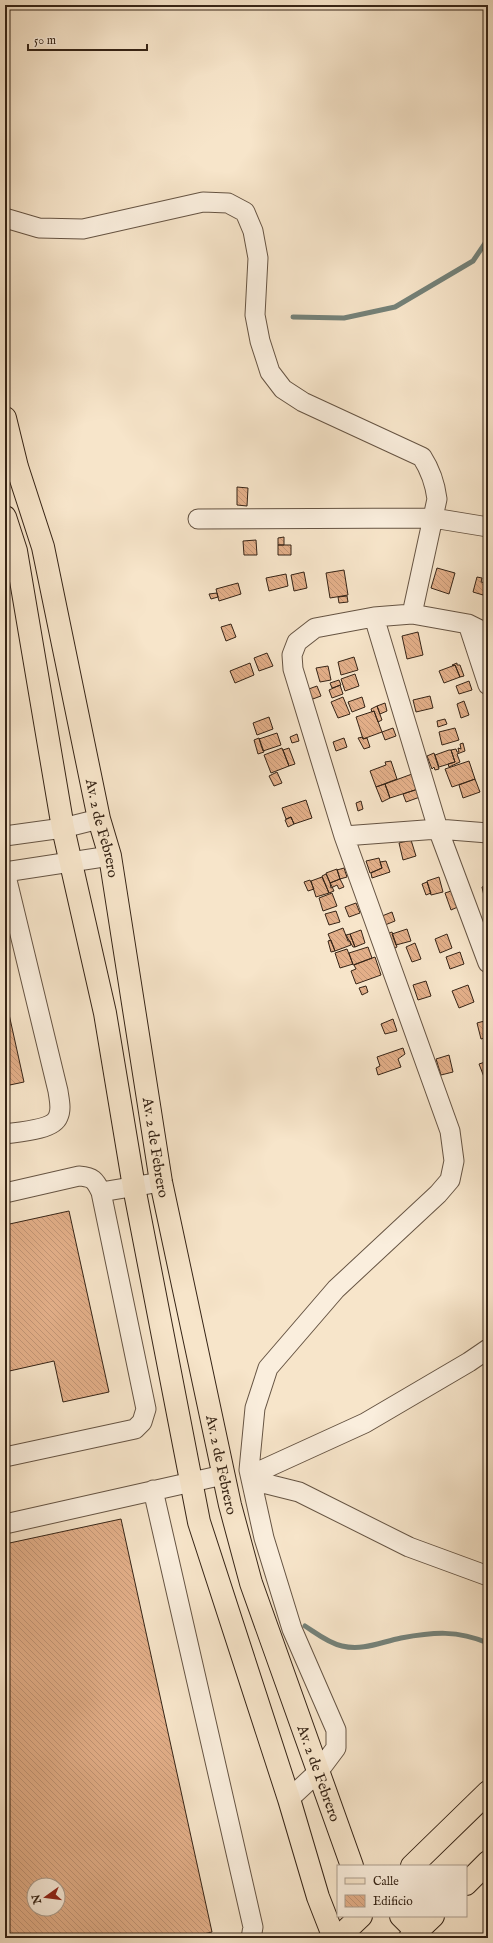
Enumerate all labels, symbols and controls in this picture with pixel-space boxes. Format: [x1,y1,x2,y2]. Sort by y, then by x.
scale bar [28,26,147,52]
text: 50 m [34,33,56,48]
street label: Av. 2 de Febrero [81,776,122,879]
street label: Av. 2 de Febrero [138,1095,173,1200]
street label: Av. 2 de Febrero [201,1412,241,1517]
street label: Av. 2 de Febrero [292,1722,344,1824]
legend [337,1865,467,1917]
text: Calle [373,1874,399,1889]
north arrow [26,1877,66,1917]
text: N [29,1892,45,1906]
text: Edificio [373,1894,413,1909]

